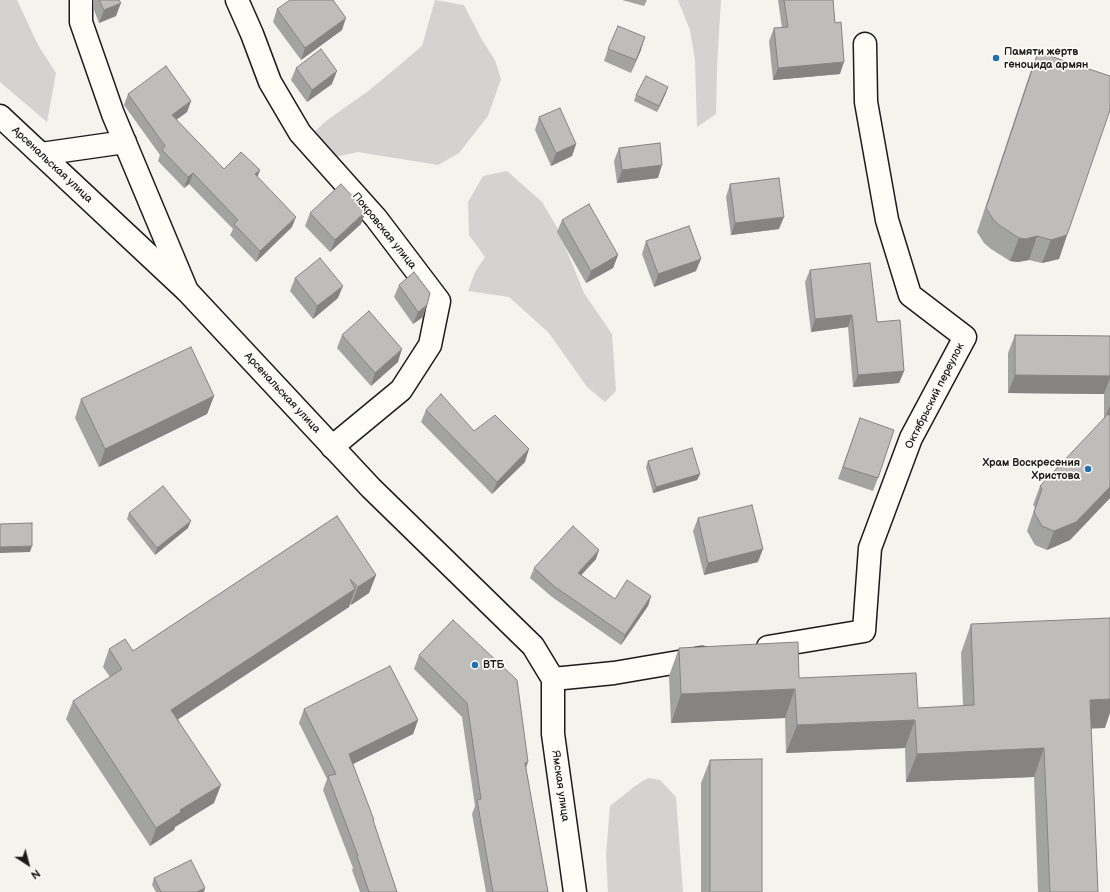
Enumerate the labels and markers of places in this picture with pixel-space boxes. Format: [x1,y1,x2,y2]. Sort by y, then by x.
place label: Памяти жертв геноцида армян [1004,45,1088,71]
marker: Памяти жертв геноцида армян [991,53,1001,63]
place label: Храм Воскресения Христова [982,456,1080,482]
marker: Храм Воскресения Христова [1083,464,1093,474]
place label: ВТБ [483,658,504,672]
marker: ВТБ [470,660,480,670]

